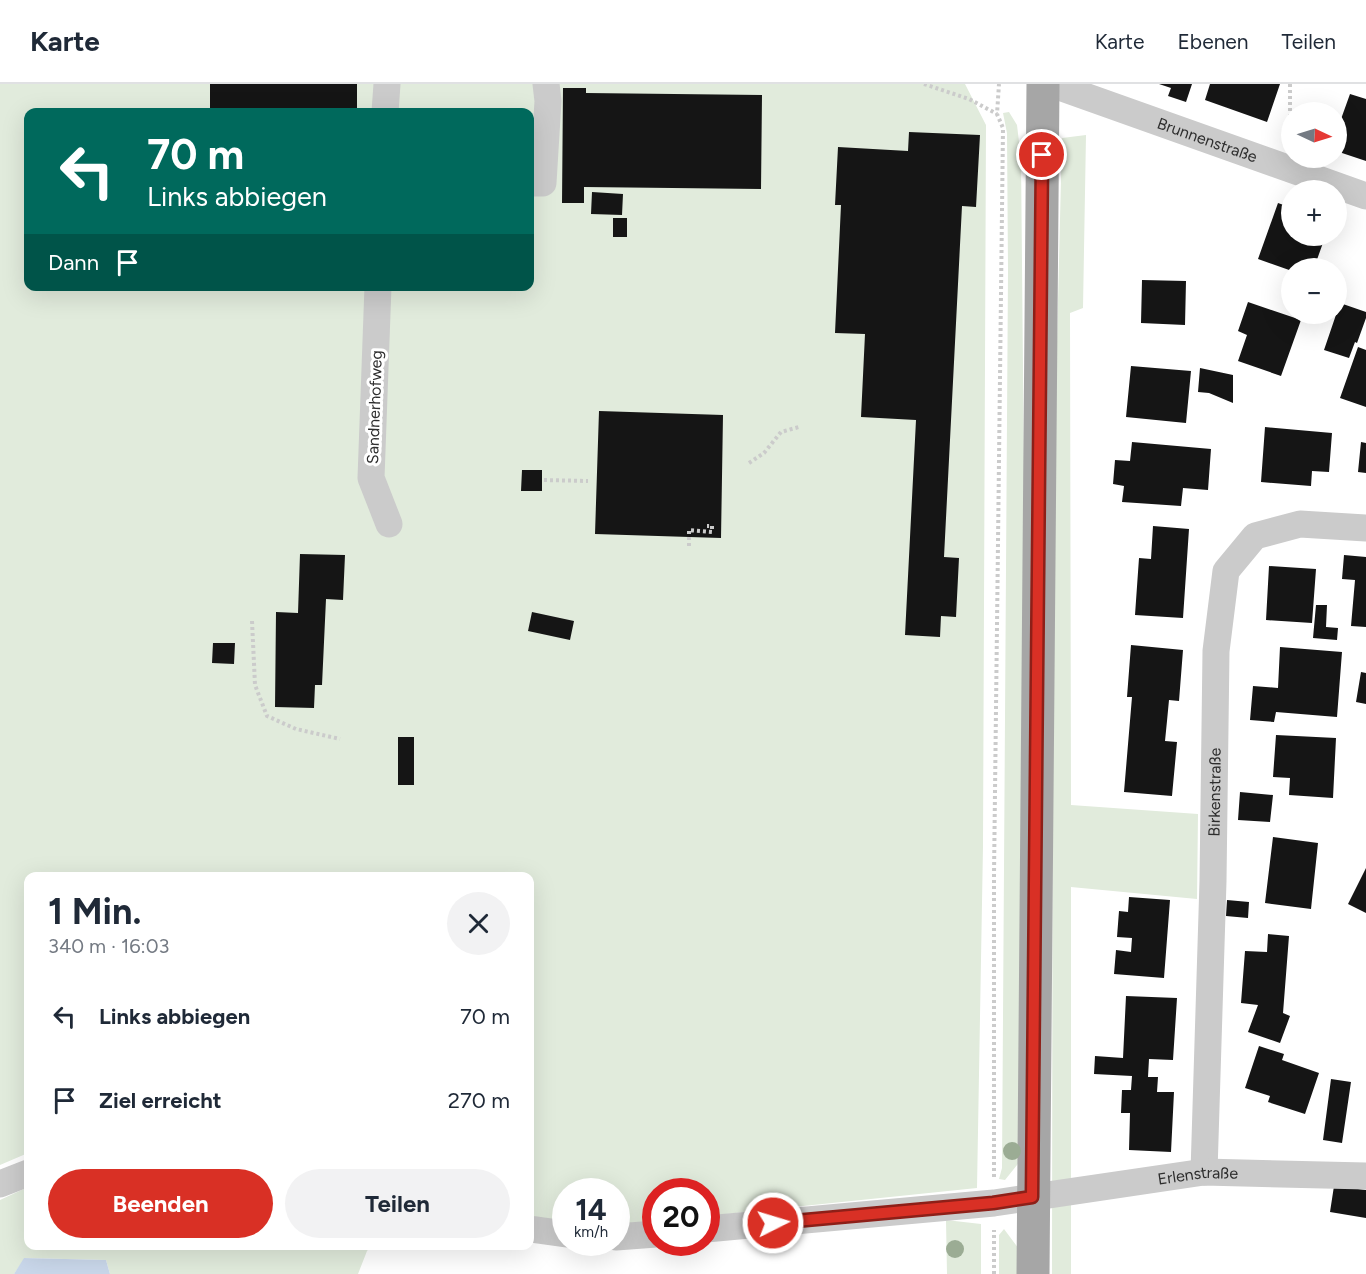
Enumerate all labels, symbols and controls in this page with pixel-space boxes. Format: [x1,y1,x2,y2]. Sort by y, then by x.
text: Karte [30,24,100,58]
text: Karte [1095,29,1144,54]
text: Ebenen [1177,29,1249,54]
text: Teilen [1282,29,1336,54]
north arrow [1281,102,1347,168]
map controls [1281,102,1347,324]
street label: Brunnenstraße [1155,114,1260,167]
text: 70 m [147,129,244,180]
pin [1016,129,1067,180]
icon: left [48,132,126,210]
icon: arrive [1025,138,1058,171]
text: Links abbiegen [147,180,327,213]
button: + [1281,180,1347,246]
icon: arrive [111,246,144,279]
text: Dann [48,249,99,276]
button: − [1281,258,1347,324]
street label: Sandnerhofweg [363,350,386,464]
street label: Birkenstraße [1205,747,1225,837]
text: 1 Min. [48,890,141,933]
button: close [447,892,510,955]
text: 340 m · 16:03 [48,934,169,958]
icon: left [48,1000,81,1033]
text: Links abbiegen [99,1003,250,1030]
text: 70 m [460,1003,510,1030]
icon: arrive [48,1084,81,1117]
text: Ziel erreicht [99,1087,222,1114]
text: 270 m [448,1087,510,1114]
street label: Erlenstraße [1156,1163,1239,1189]
button: Beenden [48,1169,273,1238]
button: Teilen [285,1169,510,1238]
speed limit sign: 20 [642,1178,720,1256]
text: 14 [575,1191,607,1228]
position arrow [741,1191,805,1255]
text: km/h [574,1223,608,1241]

